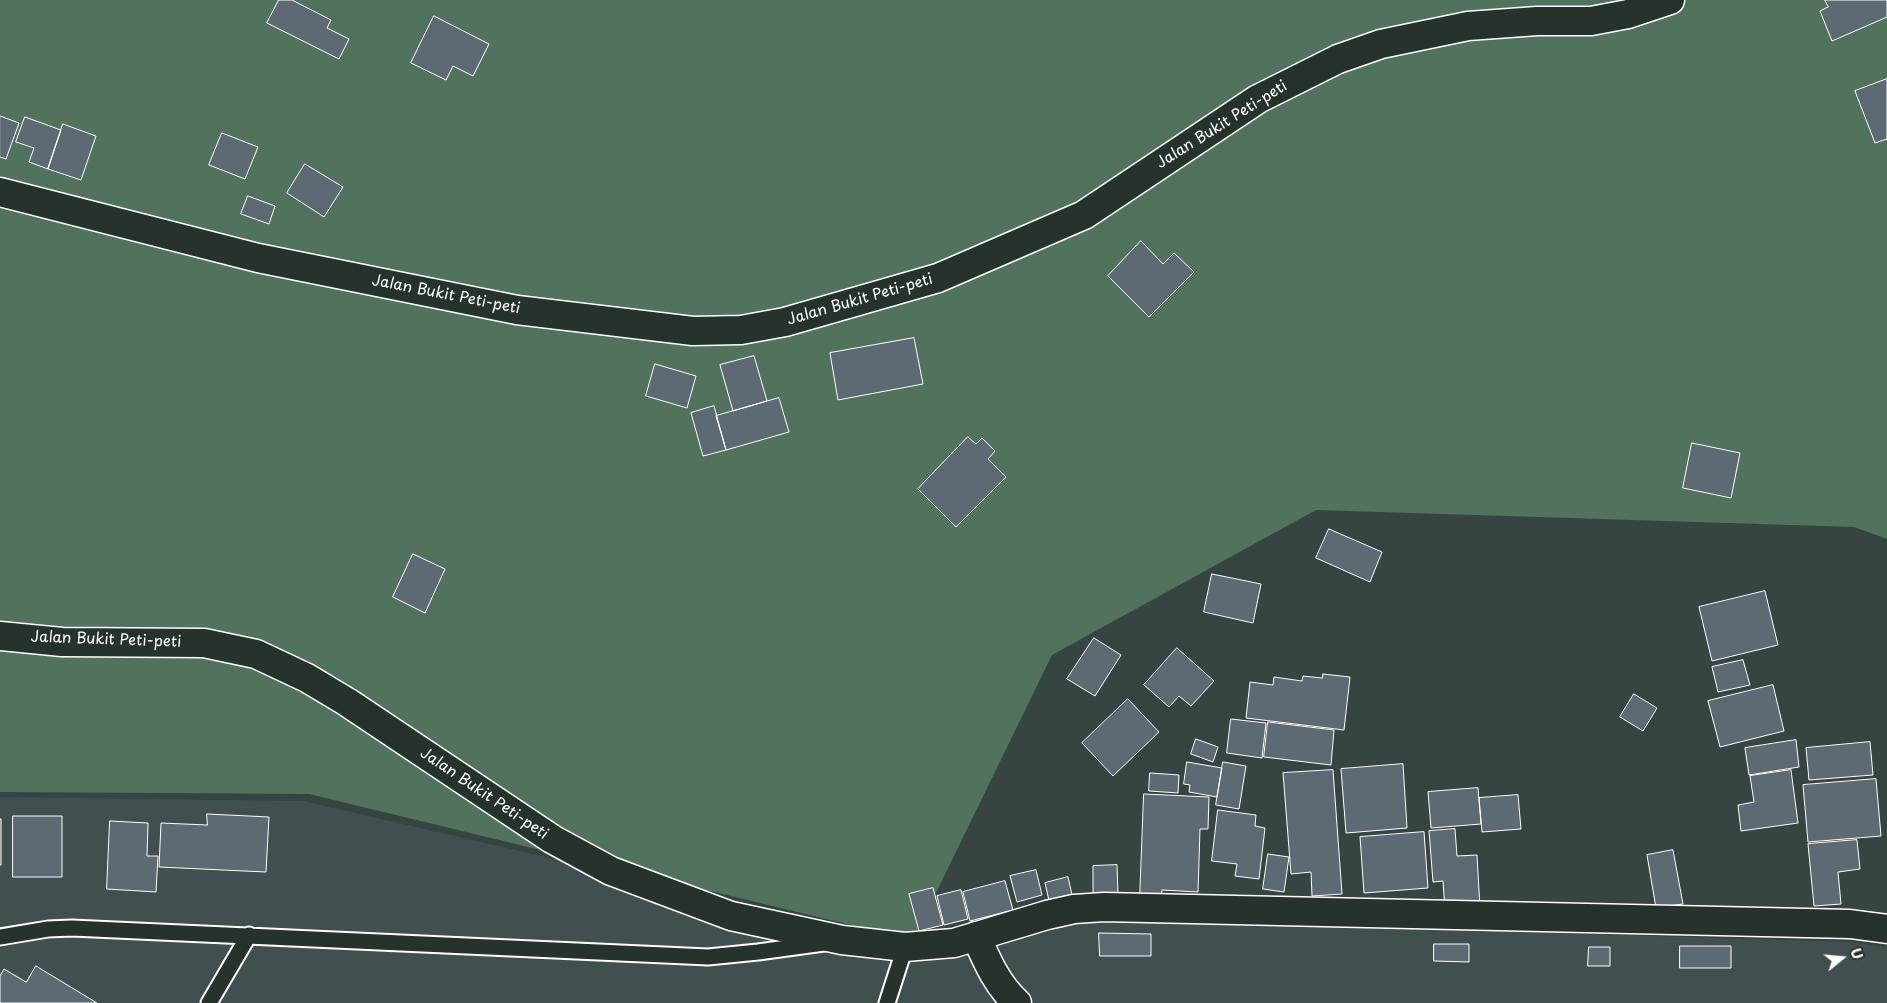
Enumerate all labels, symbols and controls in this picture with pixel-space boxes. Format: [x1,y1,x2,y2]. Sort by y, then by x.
street label: Jalan Bukit Peti-peti [1153,77,1291,173]
street label: Jalan Bukit Peti-peti [785,271,935,329]
street label: Jalan Bukit Peti-peti [370,272,522,318]
street label: Jalan Bukit Peti-peti [30,628,182,652]
street label: Jalan Bukit Peti-peti [417,744,551,844]
north arrow [1817,933,1867,983]
text: U [1845,945,1868,962]

